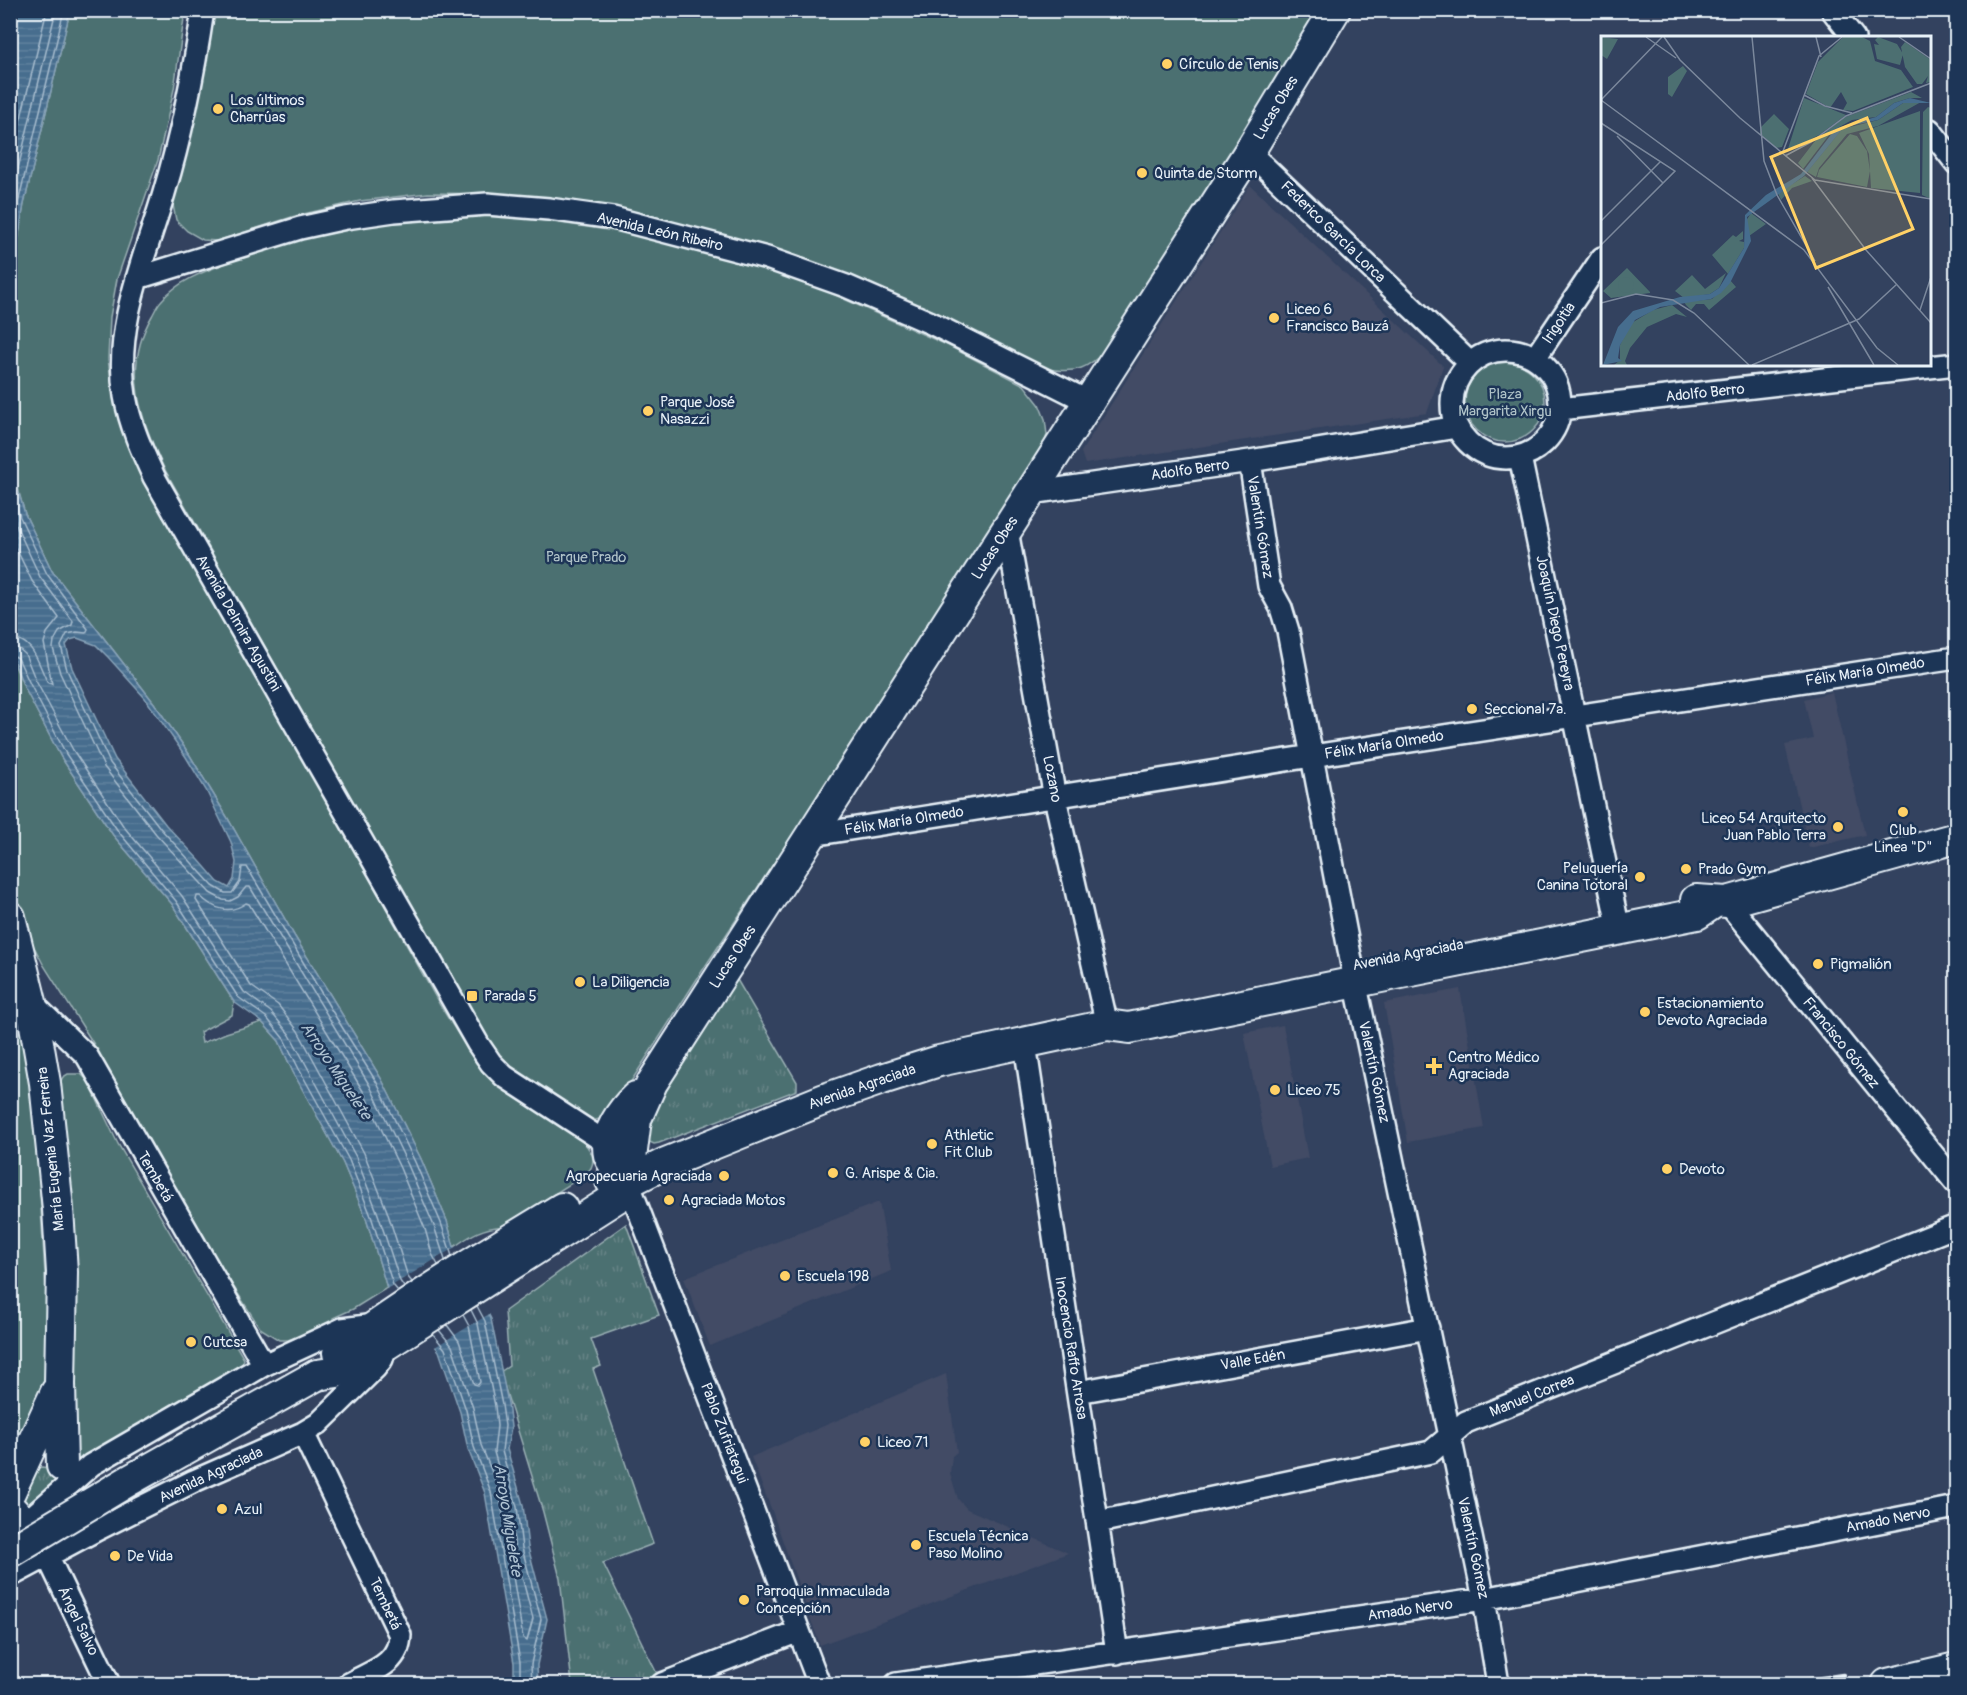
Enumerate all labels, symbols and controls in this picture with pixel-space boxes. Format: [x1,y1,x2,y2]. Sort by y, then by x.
inset map [1601,36,1931,366]
place label: Círculo de Tenis [1179,55,1279,74]
marker: Círculo de Tenis [1160,57,1174,71]
street label: Lucas Obes [1249,72,1303,144]
place label: Los últimos Charrúas [230,91,305,127]
marker: Los últimos Charrúas [211,102,225,116]
place label: Quinta de Storm [1154,164,1258,183]
marker: Quinta de Storm [1135,166,1149,180]
street label: Federico García Lorca [1277,177,1389,287]
street label: Avenida León Ribeiro [595,208,725,256]
street label: Irigoitia [1538,299,1580,347]
place label: Liceo 6 Francisco Bauzá [1286,300,1389,336]
marker: Liceo 6 Francisco Bauzá [1267,311,1281,325]
street label: Adolfo Berro [1665,379,1745,407]
park label: Plaza Margarita Xirgu [1458,385,1552,421]
place label: Parque José Nasazzi [660,393,735,429]
marker: Parque José Nasazzi [641,404,655,418]
street label: Adolfo Berro [1149,455,1231,485]
street label: Valentín Gómez [1243,474,1278,580]
street label: Lucas Obes [968,513,1023,583]
park label: Parque Prado [546,548,626,567]
street label: Avenida Delmira Agustini [191,551,285,695]
street label: Joaquín Diego Pereyra [1531,554,1579,692]
street label: Félix María Olmedo [1804,653,1926,691]
place label: Seccional 7a. [1484,700,1566,719]
marker: Seccional 7a. [1465,702,1479,716]
street label: Félix María Olmedo [1323,726,1445,764]
street label: Lozano [1038,754,1066,804]
street label: Félix María Olmedo [843,802,965,840]
marker: Club Linea "D" [1896,805,1910,819]
place label: Liceo 54 Arquitecto Juan Pablo Terra [1701,809,1826,845]
marker: Liceo 54 Arquitecto Juan Pablo Terra [1831,820,1845,834]
place label: Club Linea "D" [1874,821,1932,857]
place label: Peluquería Canina Totoral [1537,859,1628,895]
place label: Prado Gym [1698,860,1766,879]
marker: Prado Gym [1679,862,1693,876]
marker: Peluquería Canina Totoral [1633,870,1647,884]
street label: Lucas Obes [706,922,761,992]
street label: Avenida Agraciada [1351,935,1465,975]
place label: Pigmalión [1830,955,1892,974]
marker: Pigmalión [1811,957,1825,971]
place label: La Diligencia [592,973,669,992]
marker: La Diligencia [573,975,587,989]
place label: Parada 5 [484,987,537,1006]
marker: Parada 5 [465,989,479,1003]
street label: Francisco Gómez [1798,993,1884,1093]
place label: Estacionamiento Devoto Agraciada [1657,994,1767,1030]
marker: Estacionamiento Devoto Agraciada [1638,1005,1652,1019]
water label: Arroyo Miguelete [296,1018,377,1125]
street label: Valentín Gómez [1354,1019,1394,1125]
place label: Centro Médico Agraciada [1448,1048,1540,1084]
marker: Centro Médico Agraciada [1425,1057,1443,1075]
street label: Avenida Agraciada [806,1060,918,1114]
street label: María Eugenia Vaz Ferreira [33,1066,69,1232]
place label: Liceo 75 [1287,1081,1341,1100]
marker: Liceo 75 [1268,1083,1282,1097]
place label: Athletic Fit Club [944,1126,994,1162]
marker: Athletic Fit Club [925,1137,939,1151]
street label: Tembetá [133,1148,177,1206]
place label: Devoto [1679,1160,1725,1179]
marker: Devoto [1660,1162,1674,1176]
place label: G. Arispe & Cia. [845,1164,939,1183]
marker: G. Arispe & Cia. [826,1166,840,1180]
place label: Agropecuaria Agraciada [565,1167,712,1186]
marker: Agropecuaria Agraciada [717,1169,731,1183]
place label: Agraciada Motos [681,1191,785,1210]
marker: Agraciada Motos [662,1193,676,1207]
place label: Escuela 198 [797,1267,869,1286]
marker: Escuela 198 [778,1269,792,1283]
street label: Inocencio Raffo Arrosa [1050,1275,1092,1421]
place label: Cutcsa [203,1333,247,1352]
marker: Cutcsa [184,1335,198,1349]
street label: Valle Edén [1219,1345,1287,1375]
street label: Manuel Correa [1487,1370,1577,1422]
street label: Pablo Zufriategui [696,1380,752,1486]
place label: Liceo 71 [877,1433,928,1452]
marker: Liceo 71 [858,1435,872,1449]
street label: Avenida Agraciada [156,1443,266,1507]
water label: Arroyo Miguelete [489,1462,527,1580]
street label: Valentín Gómez [1453,1495,1493,1601]
place label: Azul [234,1500,263,1519]
marker: Azul [215,1502,229,1516]
street label: Amado Nervo [1844,1502,1932,1538]
place label: Escuela Técnica Paso Molino [928,1527,1029,1563]
marker: Escuela Técnica Paso Molino [909,1538,923,1552]
place label: De Vida [127,1547,173,1566]
marker: De Vida [108,1549,122,1563]
street label: Tembetá [365,1575,405,1633]
place label: Parroquia Inmaculada Concepción [756,1582,890,1618]
street label: Ángel Salvo [53,1583,103,1659]
marker: Parroquia Inmaculada Concepción [737,1593,751,1607]
street label: Amado Nervo [1366,1595,1454,1625]

